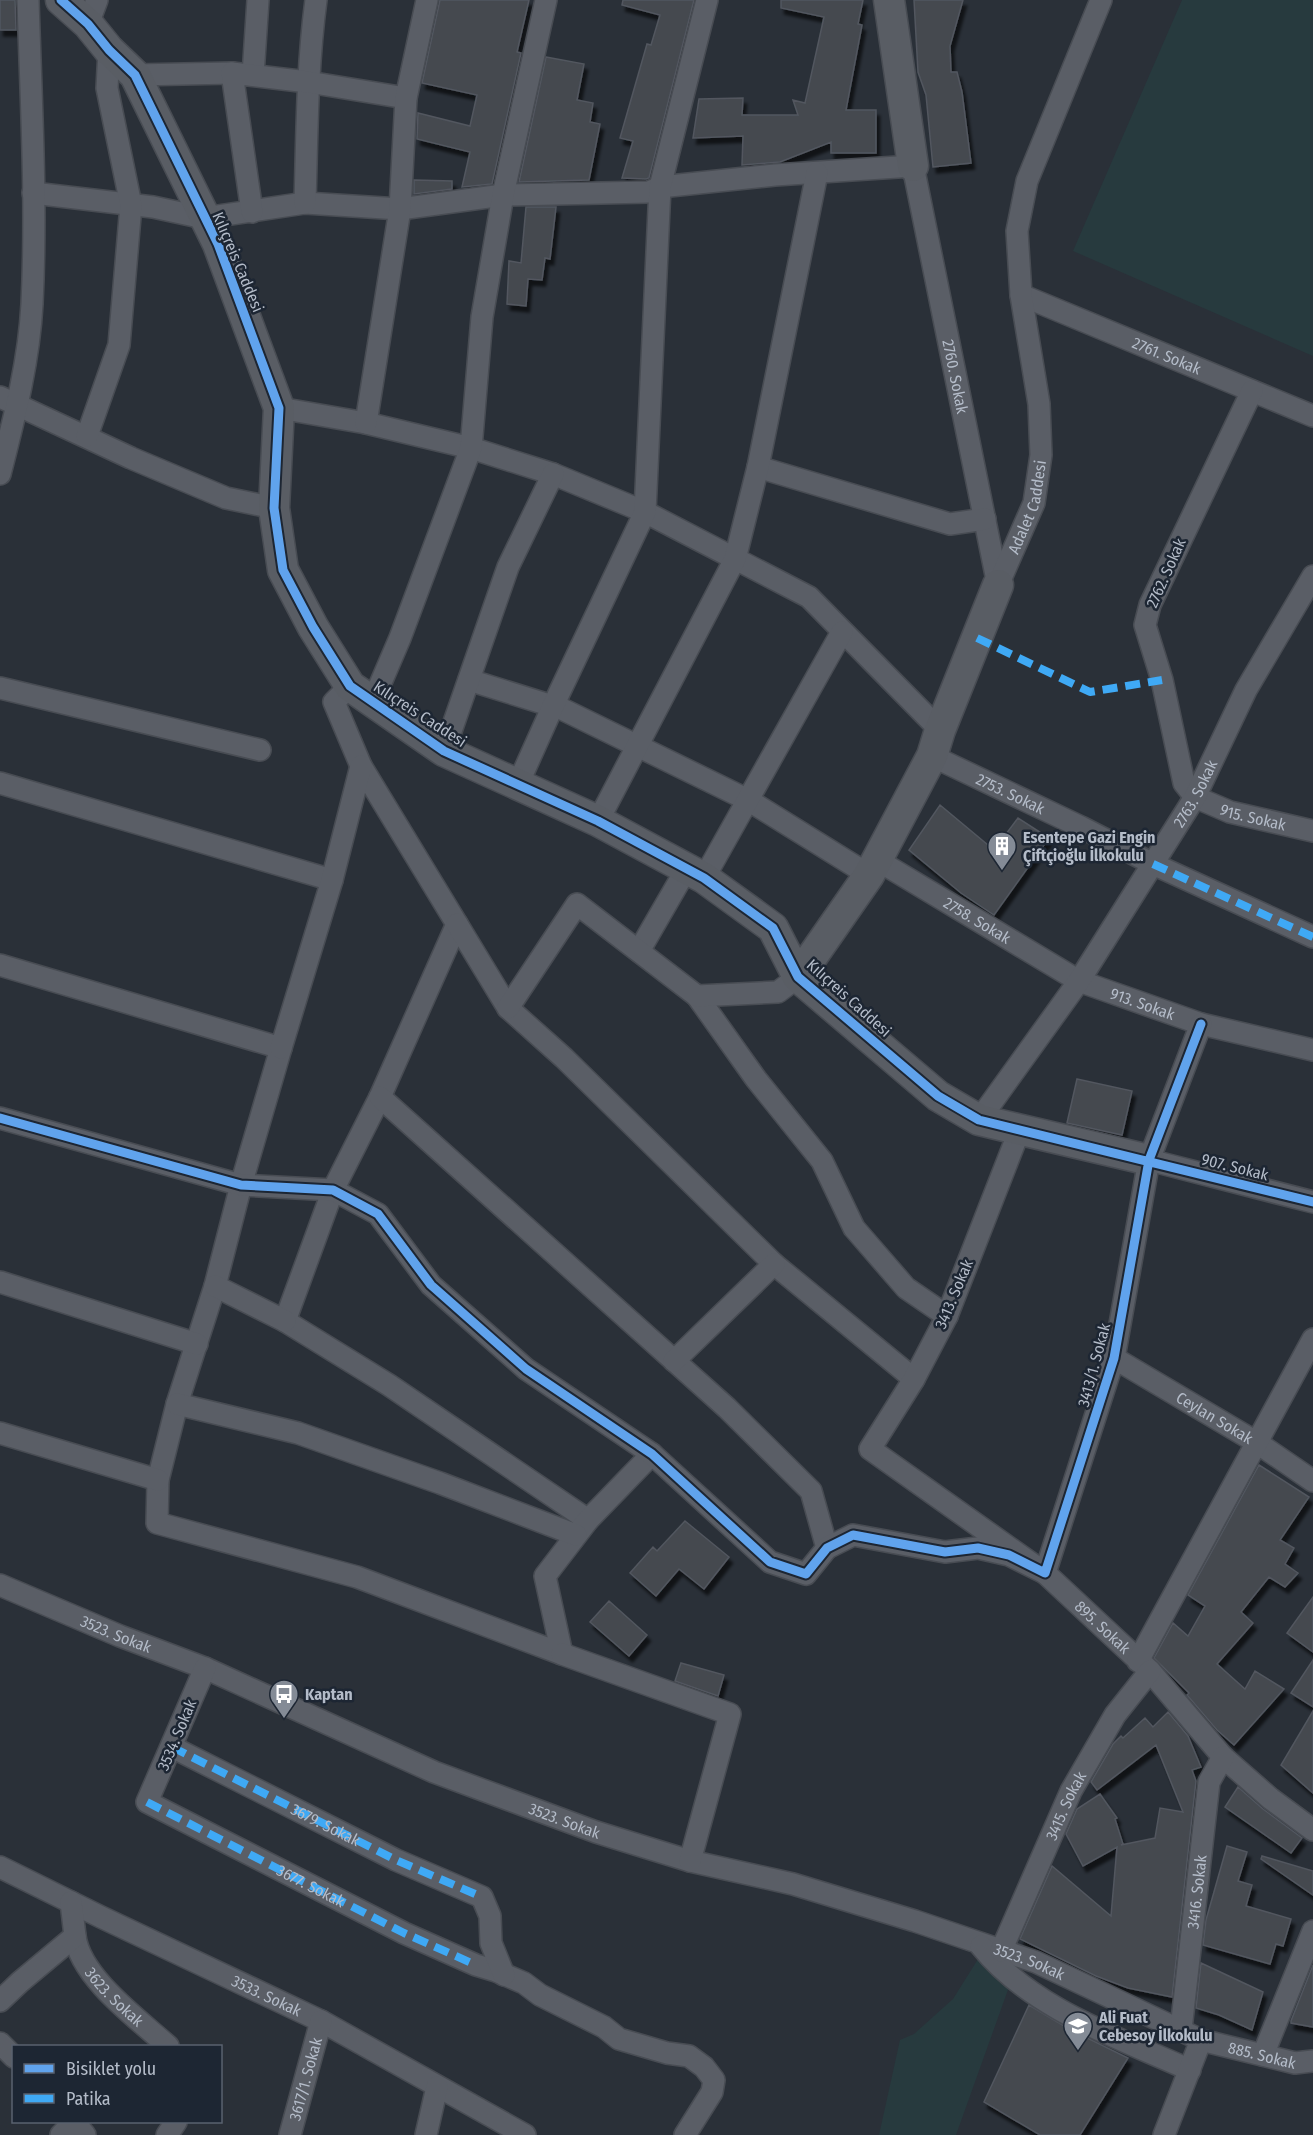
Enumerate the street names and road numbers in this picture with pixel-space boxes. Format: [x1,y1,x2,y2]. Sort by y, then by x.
street label: Kılıçreis Caddesi [208,209,268,315]
street label: 2761. Sokak [1130,333,1205,378]
street label: 2760. Sokak [939,338,973,416]
street label: Adalet Caddesi [1003,459,1050,557]
street label: 2762. Sokak [1142,535,1190,611]
street label: Kılıçreis Caddesi [370,677,470,751]
street label: 2763. Sokak [1169,756,1221,831]
street label: 2753. Sokak [973,769,1048,818]
street label: 915. Sokak [1217,799,1288,834]
street label: 2758. Sokak [940,893,1015,948]
street label: Kılıçreis Caddesi [803,955,895,1041]
street label: 913. Sokak [1108,983,1178,1024]
street label: 907. Sokak [1200,1150,1271,1185]
street label: 3413. Sokak [931,1256,977,1332]
street label: 3413/1. Sokak [1074,1321,1114,1409]
street label: Ceylan Sokak [1173,1388,1257,1448]
street label: 895. Sokak [1071,1596,1135,1658]
street label: 3523. Sokak [78,1611,155,1657]
street label: 3534. Sokak [154,1696,201,1773]
street label: 3415. Sokak [1041,1767,1090,1843]
street label: 3523. Sokak [526,1798,603,1842]
street label: 3679. Sokak [288,1799,364,1850]
street label: 3416. Sokak [1183,1853,1210,1930]
street label: 3677. Sokak [274,1860,349,1911]
street label: 3523. Sokak [991,1939,1068,1984]
street label: 3623. Sokak [81,1963,148,2031]
street label: 3533. Sokak [229,1971,305,2020]
street label: 3617/1. Sokak [285,2035,326,2123]
street label: 885. Sokak [1226,2037,1299,2073]

